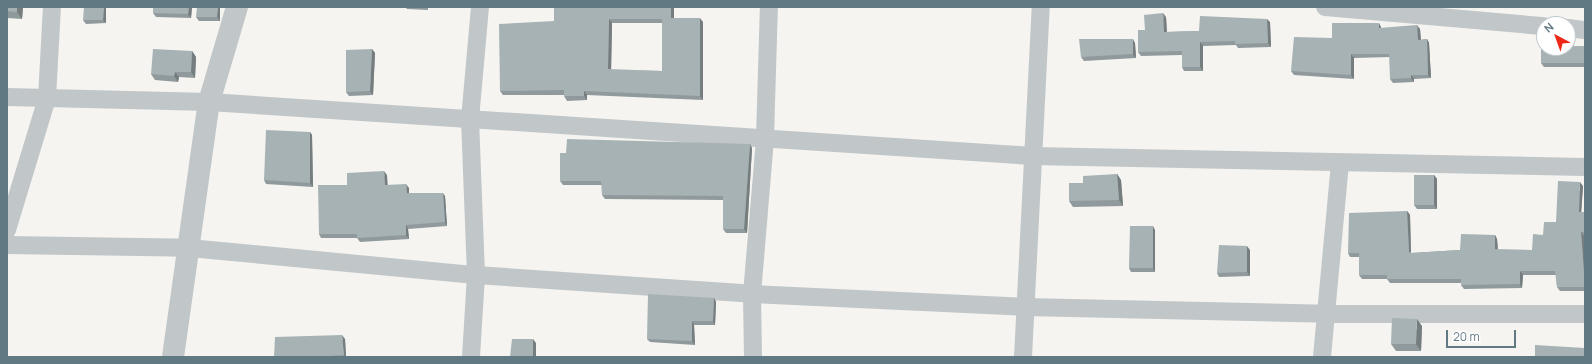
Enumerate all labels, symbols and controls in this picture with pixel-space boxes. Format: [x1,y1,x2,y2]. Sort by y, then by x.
north arrow [1536,16,1576,56]
text: N [1541,19,1556,36]
scale bar [1448,322,1518,348]
text: 20 m [1453,328,1480,345]

